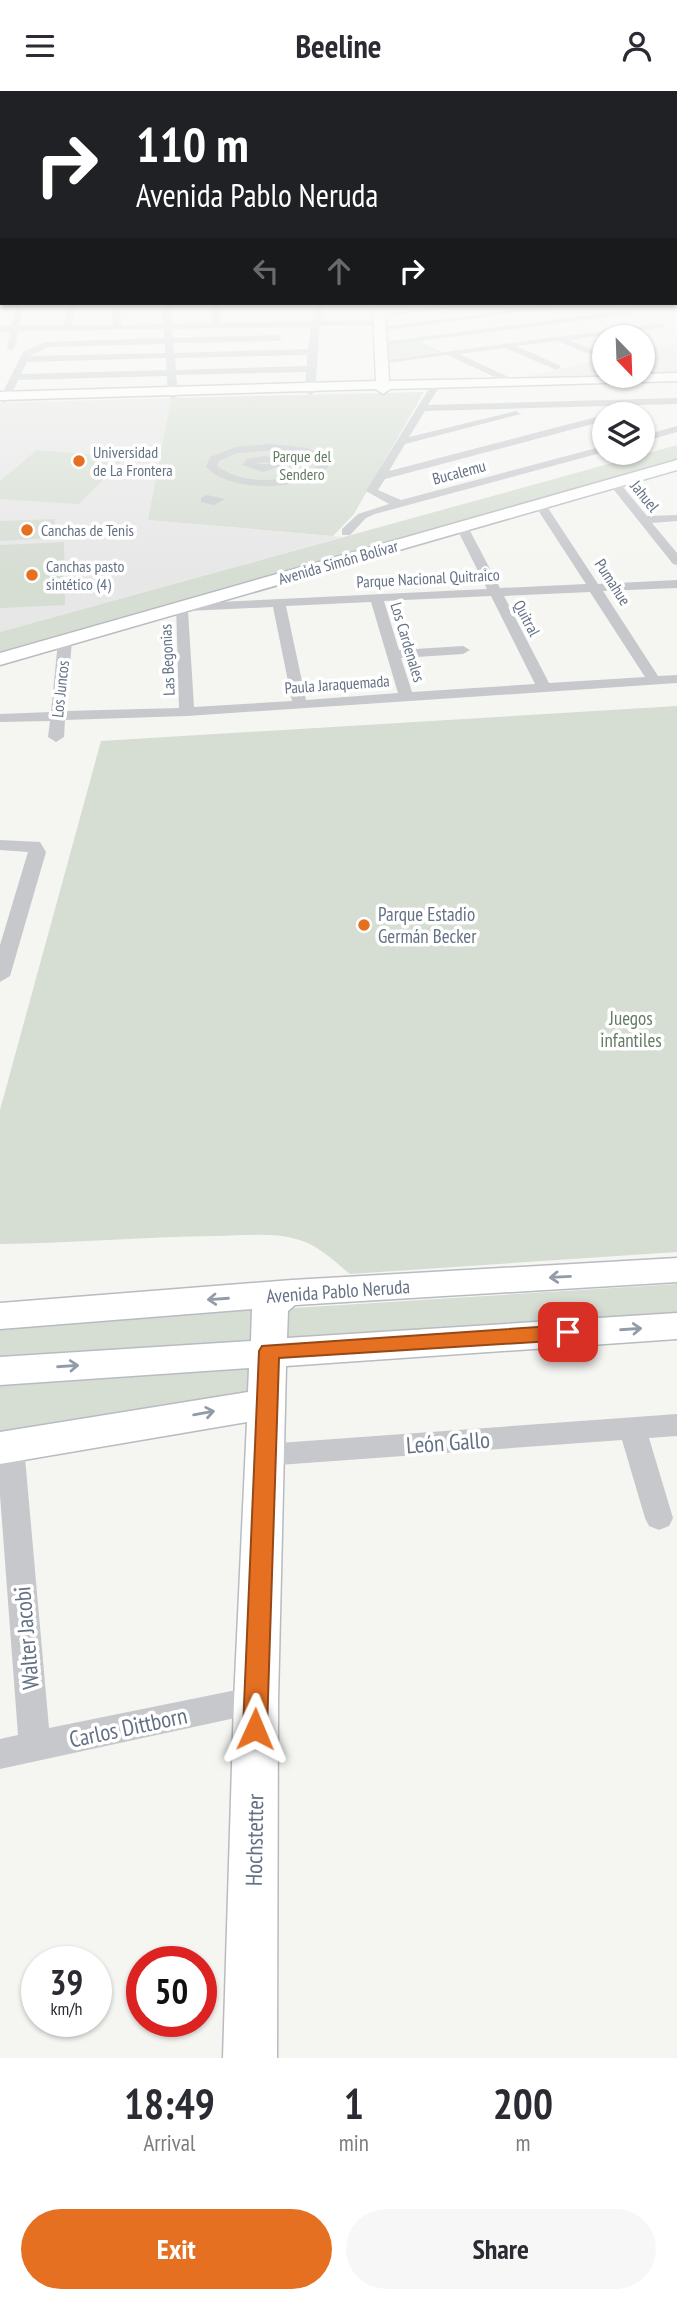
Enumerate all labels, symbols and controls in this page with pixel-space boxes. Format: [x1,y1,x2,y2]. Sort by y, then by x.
text: Beeline [295,25,382,67]
icon: menu [21,27,59,65]
icon: person [618,27,656,65]
text: 110 m [136,112,249,176]
icon: right [21,119,112,210]
text: Avenida Pablo Neruda [136,174,378,216]
icon: left [247,252,285,290]
icon: ahead [320,252,358,290]
icon: right [393,252,431,290]
north arrow [592,325,654,389]
map controls [592,325,655,465]
button: layers [592,402,655,465]
place label: Universidad de La Frontera [93,442,173,480]
park label: Parque del Sendero [273,446,332,484]
marker: Universidad de La Frontera [71,453,87,469]
street label: Bucalemu [430,455,488,489]
street label: Jahuel [626,475,664,516]
place label: Canchas de Tenis [41,520,134,540]
marker: Canchas de Tenis [19,522,35,538]
street label: Avenida Simón Bolívar [276,535,401,589]
street label: Pumahue [591,555,635,609]
place label: Canchas pasto sintético (4) [46,556,125,594]
street label: Parque Nacional Quitraico [356,564,500,592]
marker: Canchas pasto sintético (4) [24,567,40,583]
street label: Quitral [509,596,545,640]
street label: Los Cardenales [386,600,430,684]
street label: Las Begonias [155,624,179,696]
street label: Los Juncos [47,660,73,718]
street label: Paula Jaraquemada [284,670,390,698]
place label: Parque Estadio Germán Becker [378,902,477,948]
marker: Parque Estadio Germán Becker [356,917,372,933]
park label: Juegos infantiles [600,1006,662,1052]
one-way arrow [549,1271,572,1284]
street label: Avenida Pablo Neruda [265,1274,411,1308]
one-way arrow [207,1293,230,1306]
pin [538,1302,598,1362]
icon: arrive [549,1313,587,1351]
one-way arrow [619,1322,642,1335]
one-way arrow [56,1359,79,1372]
one-way arrow [192,1406,215,1419]
street label: León Gallo [405,1425,491,1459]
street label: Walter Jacobi [7,1585,45,1691]
position arrow [218,1692,292,1766]
street label: Carlos Dittborn [66,1700,190,1754]
street label: Hochstetter [239,1793,269,1886]
speed limit sign: 50 [126,1946,217,2037]
text: 39 [50,1959,83,2005]
text: km/h [51,1997,82,2020]
text: 18:49 [124,2076,215,2131]
text: 1 [344,2076,364,2131]
text: 200 [493,2076,553,2131]
text: Arrival [143,2128,195,2157]
text: min [339,2128,369,2157]
text: m [515,2128,530,2157]
button: Exit [21,2209,332,2289]
button: Share [346,2209,656,2289]

